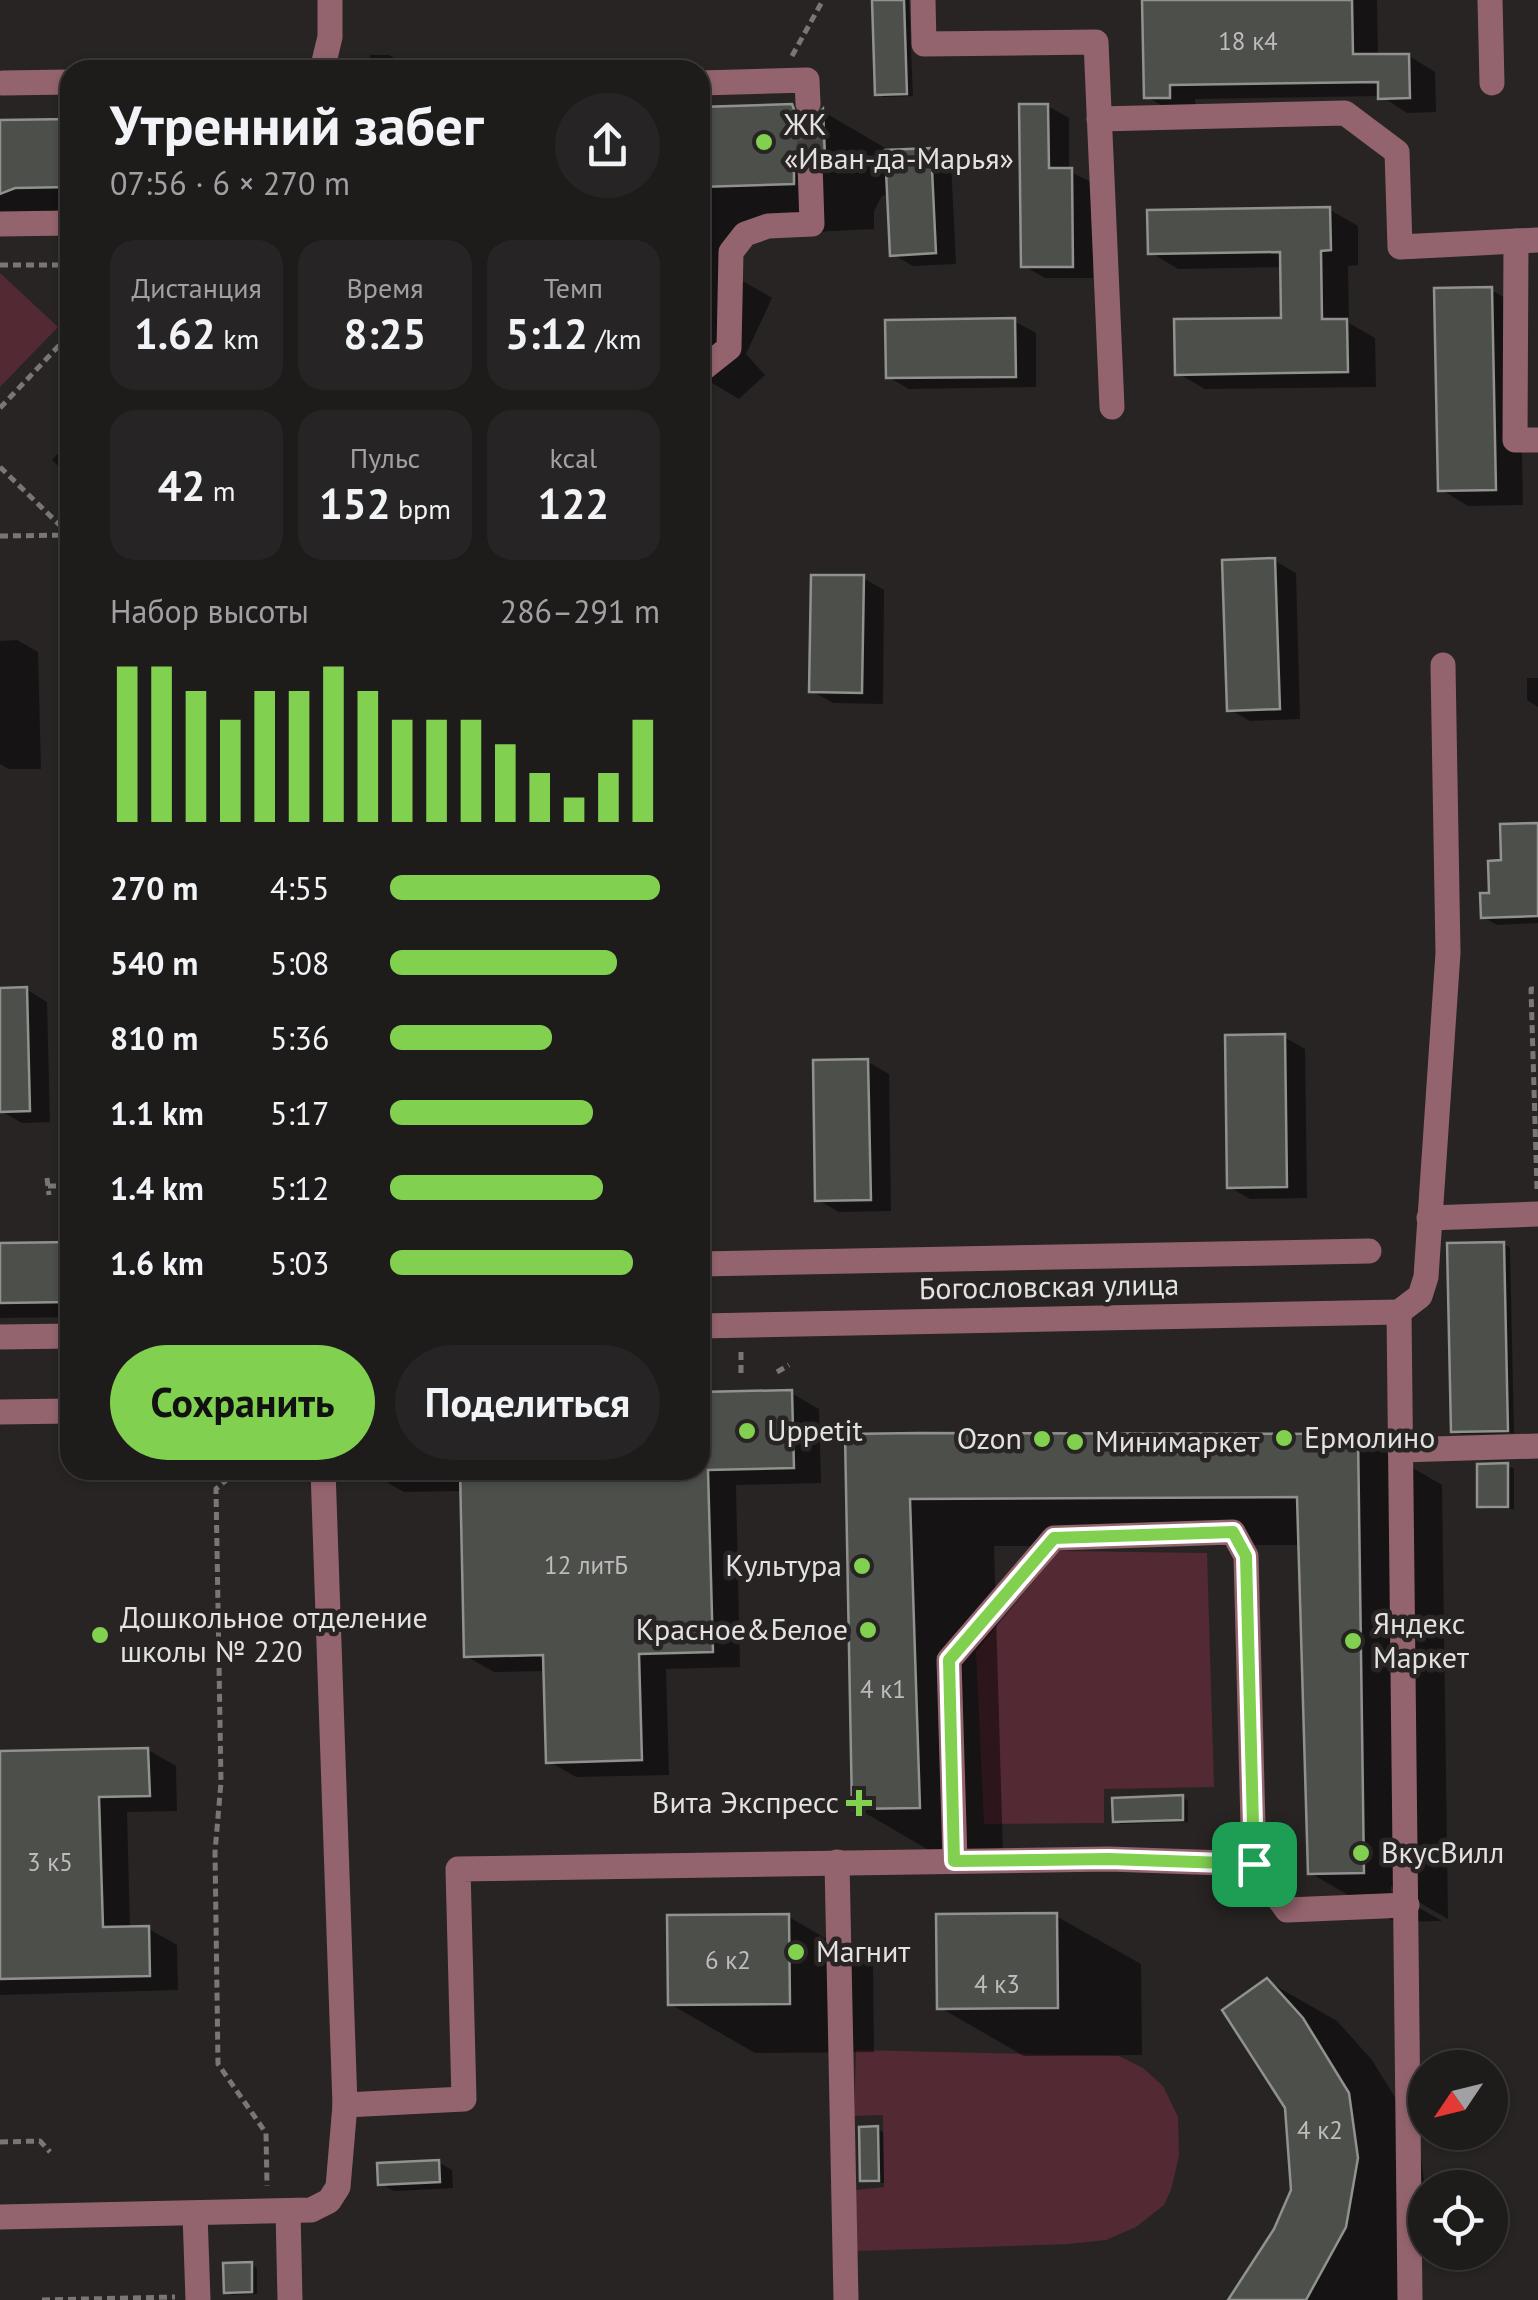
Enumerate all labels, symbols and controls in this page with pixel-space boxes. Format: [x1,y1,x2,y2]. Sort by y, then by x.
house number: 18 к4 [1218,25,1278,57]
text: Утренний забег [110,89,484,160]
button: share [555,93,660,198]
place label: ЖК «Иван-да-Марья» [783,104,1014,177]
marker: ЖК «Иван-да-Марья» [753,131,775,153]
text: 07:56 · 6 × 270 m [110,162,350,204]
text: Дистанция [132,269,262,306]
text: Время [346,269,424,306]
text: Темп [544,269,603,306]
text: 1.62 [134,306,216,361]
text: 8:25 [344,306,426,361]
text: 5:12 [505,306,588,361]
text: km [216,320,259,357]
text: /km [588,320,641,357]
text: Пульс [350,439,420,476]
text: kcal [549,439,597,476]
text: 42 [158,458,205,513]
text: m [205,472,236,509]
text: 152 [319,476,390,531]
text: 122 [538,476,609,531]
text: bpm [390,490,451,527]
text: Набор высоты [110,590,309,632]
text: 286–291 m [500,590,660,632]
text: 270 m [110,867,198,909]
text: 4:55 [270,867,329,909]
text: 540 m [110,942,198,984]
text: 5:08 [270,942,329,984]
text: 810 m [110,1017,198,1059]
text: 5:36 [270,1017,329,1059]
text: 1.1 km [110,1092,204,1134]
text: 5:17 [270,1092,329,1134]
text: 1.4 km [110,1167,204,1209]
text: 5:12 [270,1167,329,1209]
text: 1.6 km [110,1242,204,1284]
text: 5:03 [270,1242,329,1284]
street label: Богословская улица [919,1264,1179,1307]
button: Сохранить [110,1345,375,1460]
button: Поделиться [395,1345,660,1460]
place label: Uppetit [767,1410,863,1449]
place label: Ермолино [1304,1417,1435,1456]
place label: Ozon [957,1418,1022,1457]
marker: Uppetit [736,1420,758,1442]
place label: Минимаркет [1095,1421,1259,1460]
marker: Ермолино [1273,1427,1295,1449]
marker: Ozon [1031,1428,1053,1450]
marker: Минимаркет [1064,1431,1086,1453]
place label: Культура [725,1545,842,1584]
house number: 12 литБ [544,1549,628,1581]
marker: Культура [851,1555,873,1577]
place label: Дошкольное отделение школы № 220 [120,1597,428,1670]
place label: Яндекс Маркет [1373,1603,1469,1676]
place label: Красное&Белое [636,1609,848,1648]
marker: Красное&Белое [857,1619,879,1641]
marker: Дошкольное отделение школы № 220 [89,1624,111,1646]
marker: Яндекс Маркет [1342,1630,1364,1652]
house number: 4 к1 [860,1673,906,1705]
place label: Вита Экспресс [652,1782,839,1821]
marker: Вита Экспресс [848,1792,870,1814]
pin [1212,1822,1297,1907]
place label: ВкусВилл [1381,1832,1504,1871]
icon: arrive [1227,1837,1282,1892]
marker: ВкусВилл [1350,1842,1372,1864]
house number: 3 к5 [27,1846,73,1878]
place label: Магнит [816,1931,910,1970]
marker: Магнит [785,1941,807,1963]
house number: 6 к2 [705,1944,751,1976]
house number: 4 к3 [974,1968,1020,2000]
north arrow [1408,2050,1508,2150]
map controls [1408,2050,1508,2270]
house number: 4 к2 [1297,2114,1343,2146]
button: locate [1408,2170,1508,2270]

